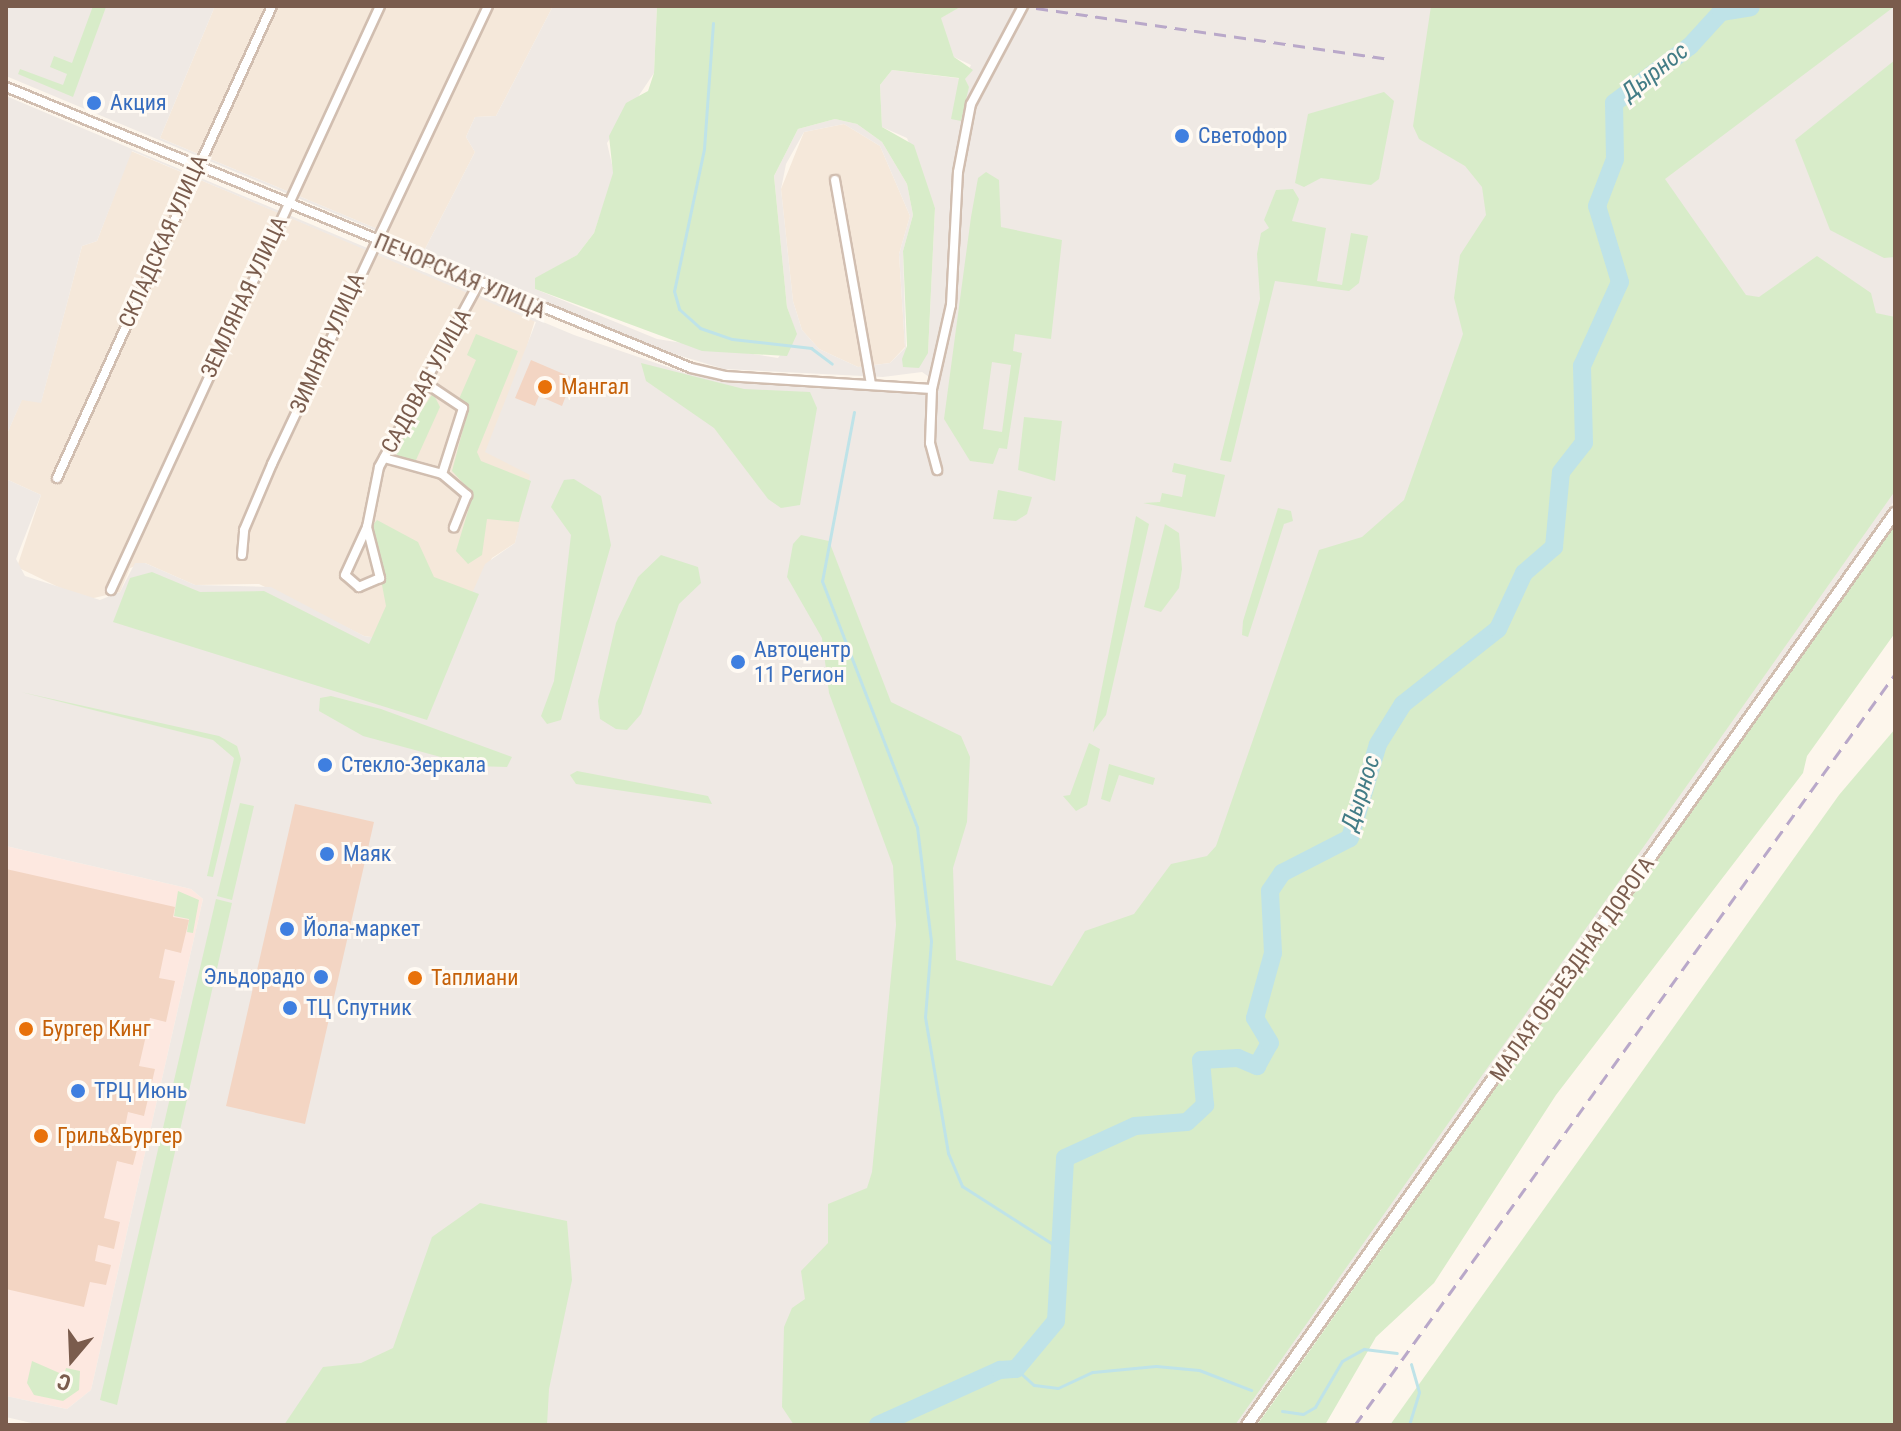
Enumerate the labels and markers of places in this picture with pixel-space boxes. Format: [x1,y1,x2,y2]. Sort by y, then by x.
place label: Акция [110,90,167,116]
marker: Акция [85,94,103,112]
place label: Светофор [1198,123,1287,149]
marker: Светофор [1173,127,1191,145]
place label: Мангал [561,374,629,400]
marker: Мангал [536,378,554,396]
place label: Автоцентр 11 Регион [754,636,851,688]
marker: Автоцентр 11 Регион [729,653,747,671]
place label: Стекло-Зеркала [341,752,486,778]
marker: Стекло-Зеркала [316,756,334,774]
place label: Маяк [343,841,391,867]
marker: Маяк [318,845,336,863]
place label: Йола-маркет [303,916,420,942]
marker: Йола-маркет [278,920,296,938]
place label: Эльдорадо [203,964,305,990]
place label: Таплиани [431,965,518,991]
marker: Эльдорадо [312,968,330,986]
marker: Таплиани [406,969,424,987]
place label: ТЦ Спутник [306,995,412,1021]
marker: ТЦ Спутник [281,999,299,1017]
place label: Бургер Кинг [42,1016,151,1042]
marker: Бургер Кинг [17,1020,35,1038]
place label: ТРЦ Июнь [94,1078,188,1104]
marker: ТРЦ Июнь [69,1082,87,1100]
place label: Гриль&Бургер [57,1123,183,1149]
marker: Гриль&Бургер [32,1127,50,1145]

